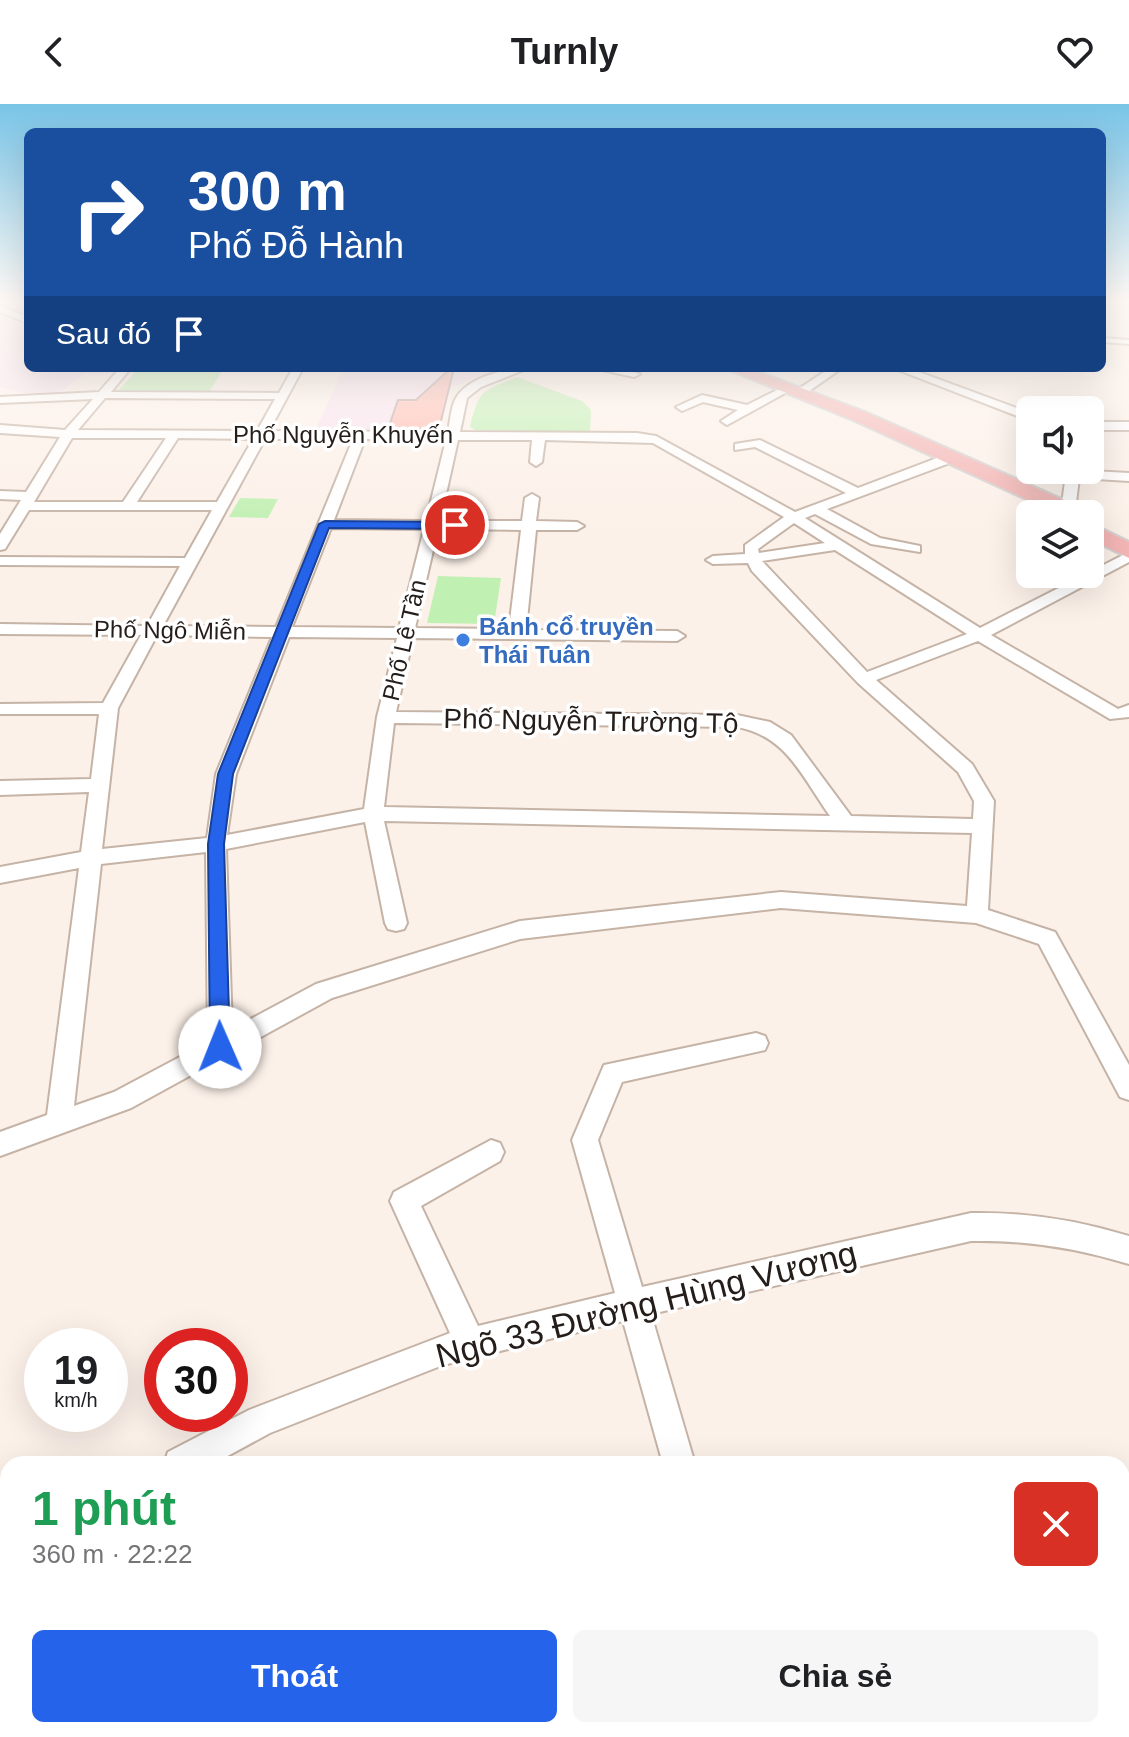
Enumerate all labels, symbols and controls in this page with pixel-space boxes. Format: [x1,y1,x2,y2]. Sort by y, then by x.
icon: back [32,30,76,74]
icon: heart [1053,30,1097,74]
text: Turnly [511,31,618,72]
text: 300 m [188,159,347,222]
icon: right [56,160,160,264]
text: Phố Đỗ Hành [188,225,404,266]
icon: arrive [167,312,211,356]
text: Sau đó [56,317,151,350]
map controls [1016,396,1104,588]
button: sound [1016,396,1104,484]
street label: Phố Nguyễn Khuyến [233,421,453,448]
pin [421,491,489,559]
button: layers [1016,500,1104,588]
icon: arrive [433,503,477,547]
street label: Phố Lê Tần [377,577,431,703]
place label: Bánh cổ truyền Thái Tuân [479,613,654,668]
street label: Phố Ngô Miễn [94,615,246,645]
marker: Bánh cổ truyền Thái Tuân [454,631,472,649]
street label: Phố Nguyễn Trường Tộ [443,703,739,739]
position arrow [178,1005,262,1089]
street label: Ngõ 33 Đường Hùng Vương [432,1233,860,1375]
speed limit sign: 30 [144,1328,248,1432]
text: 19 [54,1348,98,1392]
text: km/h [54,1389,98,1411]
text: 1 phút [32,1482,176,1535]
button: close [1014,1482,1098,1566]
text: 360 m · 22:22 [32,1539,192,1569]
button: Thoát [32,1630,557,1722]
button: Chia sẻ [573,1630,1098,1722]

